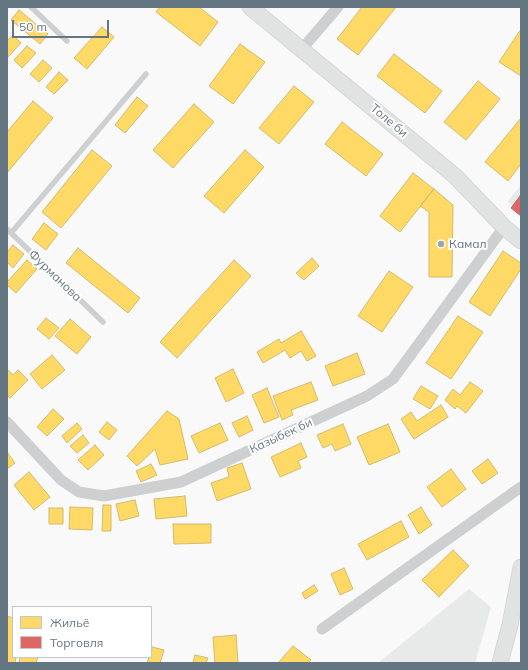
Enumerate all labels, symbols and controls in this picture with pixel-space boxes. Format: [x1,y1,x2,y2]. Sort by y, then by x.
scale bar [14,12,111,38]
text: 50 m [19,19,47,34]
street label: Толе би [367,101,411,141]
place label: Камал [449,237,487,251]
marker: Камал [436,239,446,249]
street label: Фурманова [26,247,84,305]
street label: Казыбек би [247,415,315,457]
legend [12,606,152,658]
text: Жильё [50,615,89,630]
text: Торговля [50,635,103,650]

